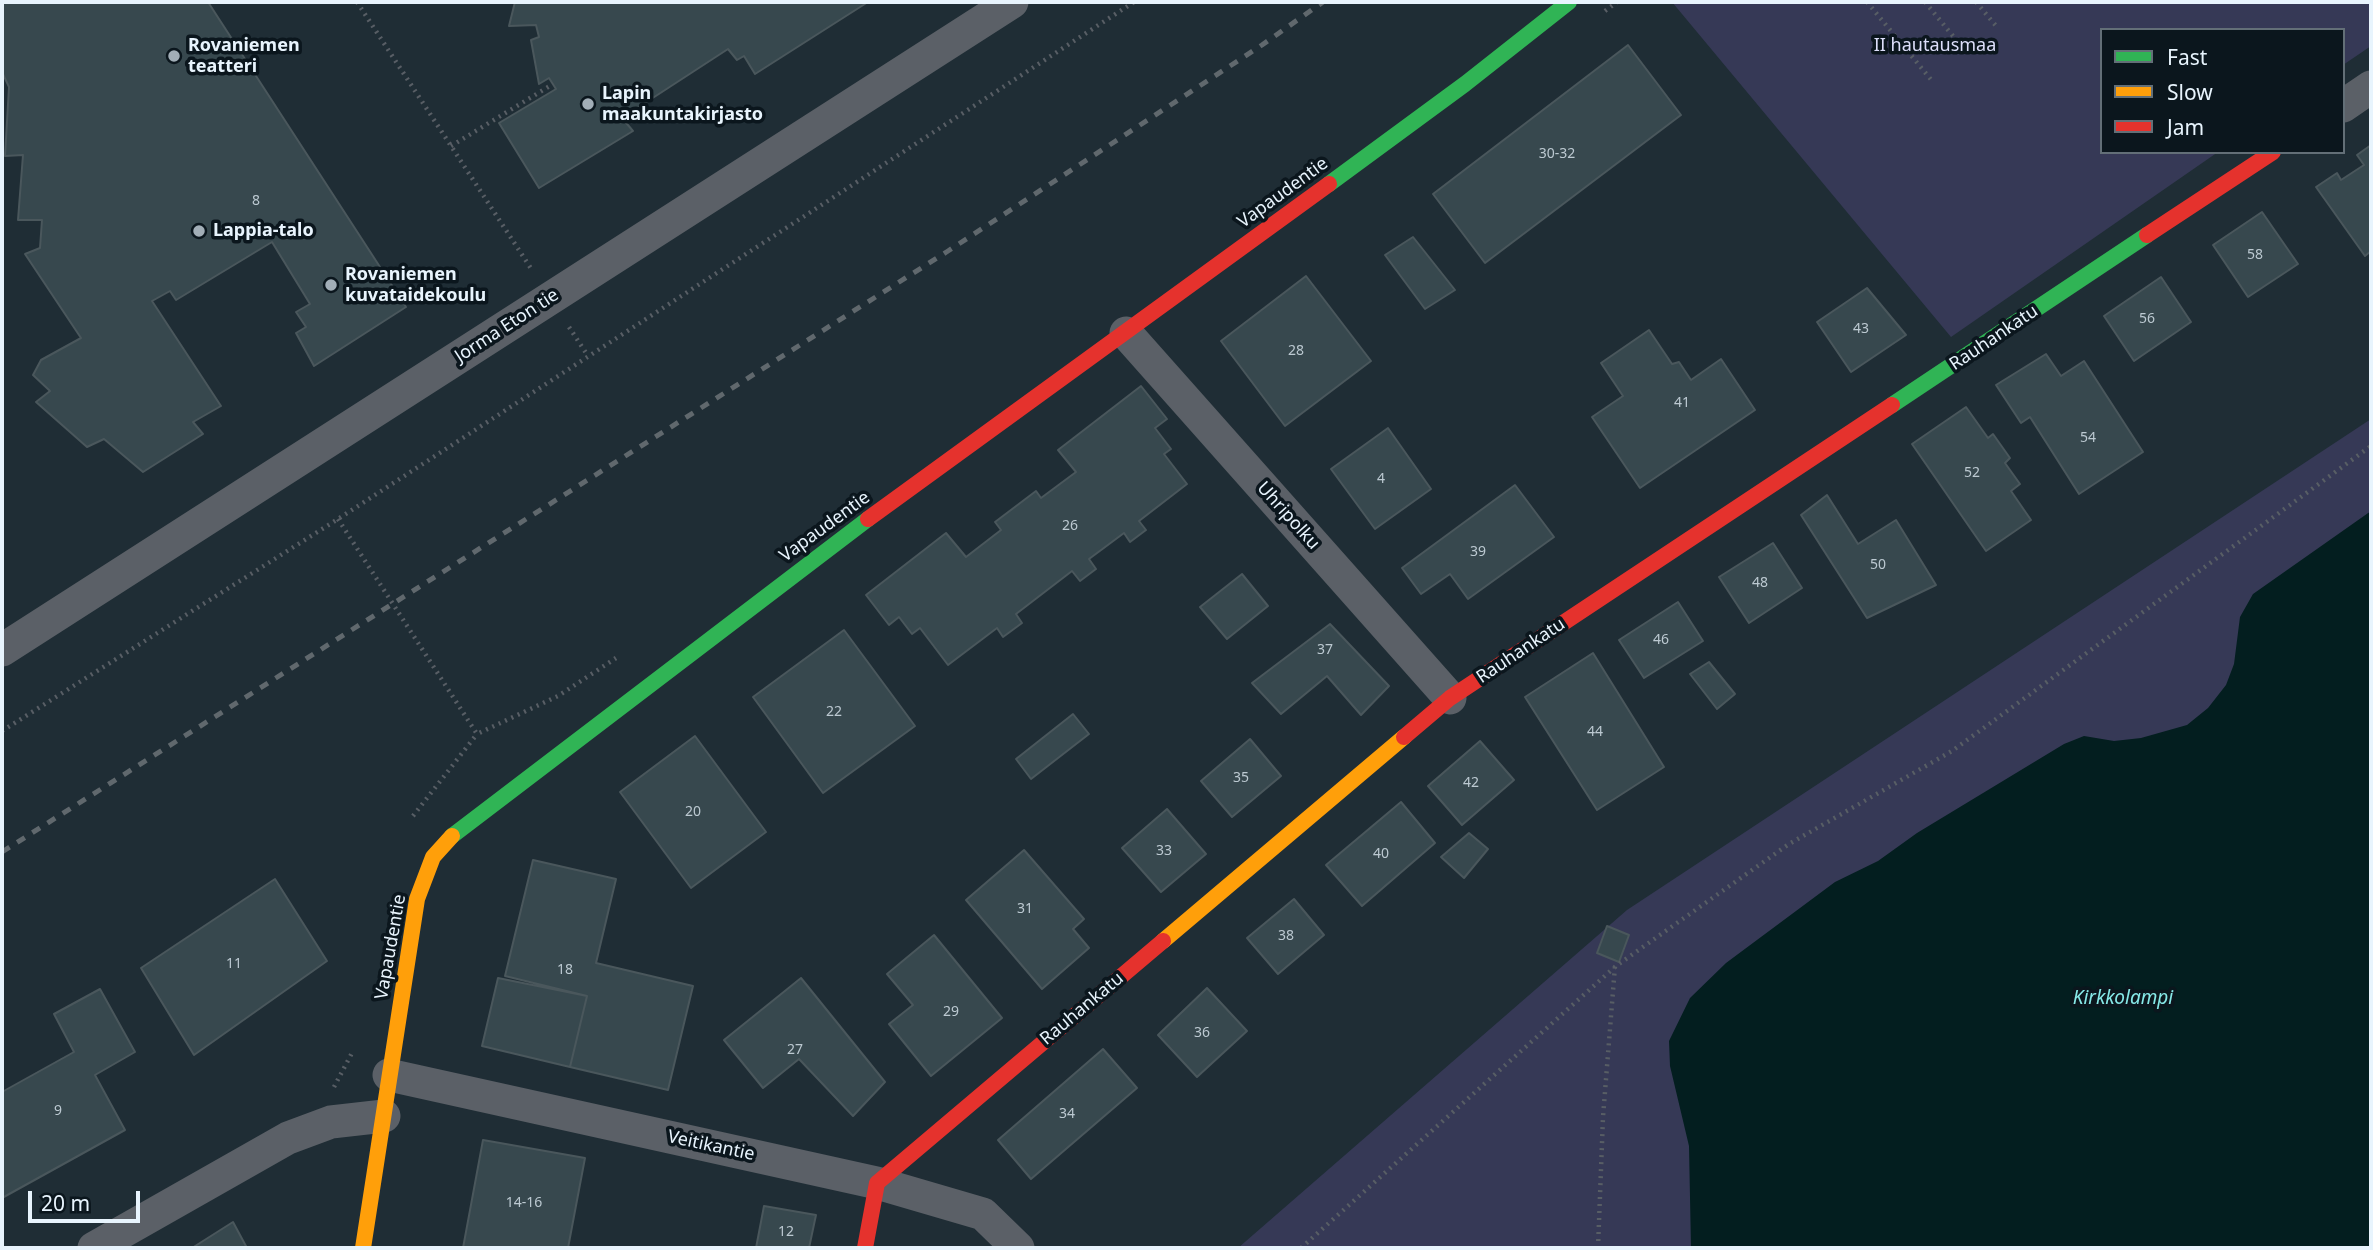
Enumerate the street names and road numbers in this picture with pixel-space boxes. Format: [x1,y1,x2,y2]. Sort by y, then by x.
street label: Vapaudentie [1234,153,1332,233]
street label: Jorma Eton tie [451,284,563,368]
street label: Rauhankatu [1946,301,2042,375]
street label: Uhripolku [1252,478,1324,554]
street label: Vapaudentie [776,487,874,567]
street label: Rauhankatu [1473,614,1569,688]
street label: Vapaudentie [371,893,411,1001]
street label: Rauhankatu [1036,968,1128,1050]
street label: Veitikantie [665,1126,757,1166]

